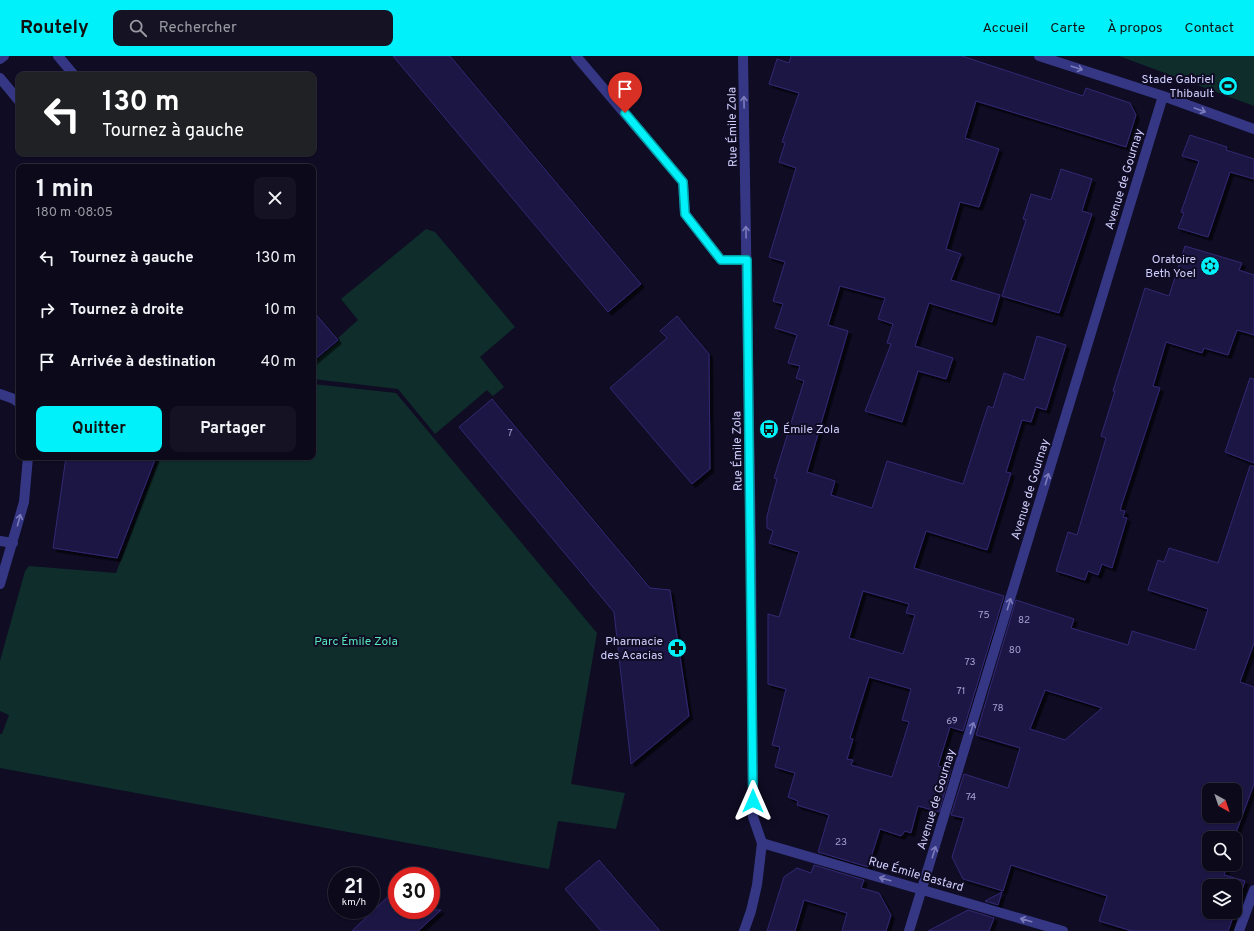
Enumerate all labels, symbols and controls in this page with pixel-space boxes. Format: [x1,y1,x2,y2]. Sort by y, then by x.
search box [113,10,393,46]
text: Routely [20,16,89,40]
icon: search [127,17,149,39]
text: Rechercher [159,19,237,38]
text: Accueil [982,20,1028,37]
text: Carte [1050,20,1085,37]
text: À propos [1107,20,1163,37]
text: Contact [1185,20,1234,37]
one-way arrow [1070,65,1083,72]
pin [608,72,642,113]
place label: Stade Gabriel Thibault [1141,72,1214,102]
sports icon: Stade Gabriel Thibault [1217,75,1239,97]
icon: arrive [614,78,636,100]
text: 130 m [102,85,180,121]
street label: Rue Émile Zola [724,87,742,167]
icon: left [36,88,88,140]
one-way arrow [740,96,748,109]
one-way arrow [1193,106,1205,114]
text: Tournez à gauche [102,120,244,143]
street label: Avenue de Gournay [1102,127,1148,232]
text: 1 min [36,175,94,205]
button: close [254,177,296,219]
text: 180 m · 08:05 [36,205,113,221]
one-way arrow [742,226,750,239]
icon: left [36,247,58,269]
text: Tournez à gauche [70,249,194,268]
text: 130 m [256,249,296,268]
place label: Oratoire Beth Yoel [1145,252,1196,282]
synagogue icon: Oratoire Beth Yoel [1199,255,1221,277]
icon: right [36,299,58,321]
text: Tournez à droite [70,301,184,320]
text: 10 m [265,301,296,320]
icon: arrive [36,351,58,373]
text: Arrivée à destination [70,353,216,372]
text: 40 m [261,353,296,372]
button: Quitter [36,406,162,452]
button: Partager [170,406,296,452]
street label: Rue Émile Zola [729,411,747,491]
bus stop icon: Émile Zola [758,418,780,440]
place label: Émile Zola [783,422,839,438]
house number: 7 [507,427,513,440]
street label: Avenue de Gournay [1008,437,1054,542]
one-way arrow [1044,473,1051,486]
one-way arrow [16,514,23,527]
one-way arrow [1006,597,1013,610]
house number: 75 [978,609,990,622]
house number: 82 [1018,614,1030,627]
park label: Parc Émile Zola [314,634,398,650]
place label: Pharmacie des Acacias [601,634,663,664]
pharmacy icon: Pharmacie des Acacias [666,637,688,659]
house number: 80 [1009,644,1021,657]
house number: 73 [964,656,976,669]
house number: 71 [956,685,966,698]
house number: 78 [992,702,1004,715]
house number: 69 [946,715,958,728]
one-way arrow [969,722,976,735]
street label: Avenue de Gournay [914,747,960,852]
position arrow [732,780,774,822]
north arrow [1202,783,1242,823]
map controls [1202,783,1242,919]
house number: 74 [966,791,976,804]
button: search [1202,831,1242,871]
house number: 23 [835,836,847,849]
one-way arrow [931,846,938,859]
street label: Rue Émile Bastard [866,854,965,896]
speed limit sign: 30 [388,867,440,919]
text: 21 [344,875,364,901]
one-way arrow [879,875,892,882]
button: layers [1202,879,1242,919]
text: km/h [342,896,366,909]
one-way arrow [1020,916,1033,923]

